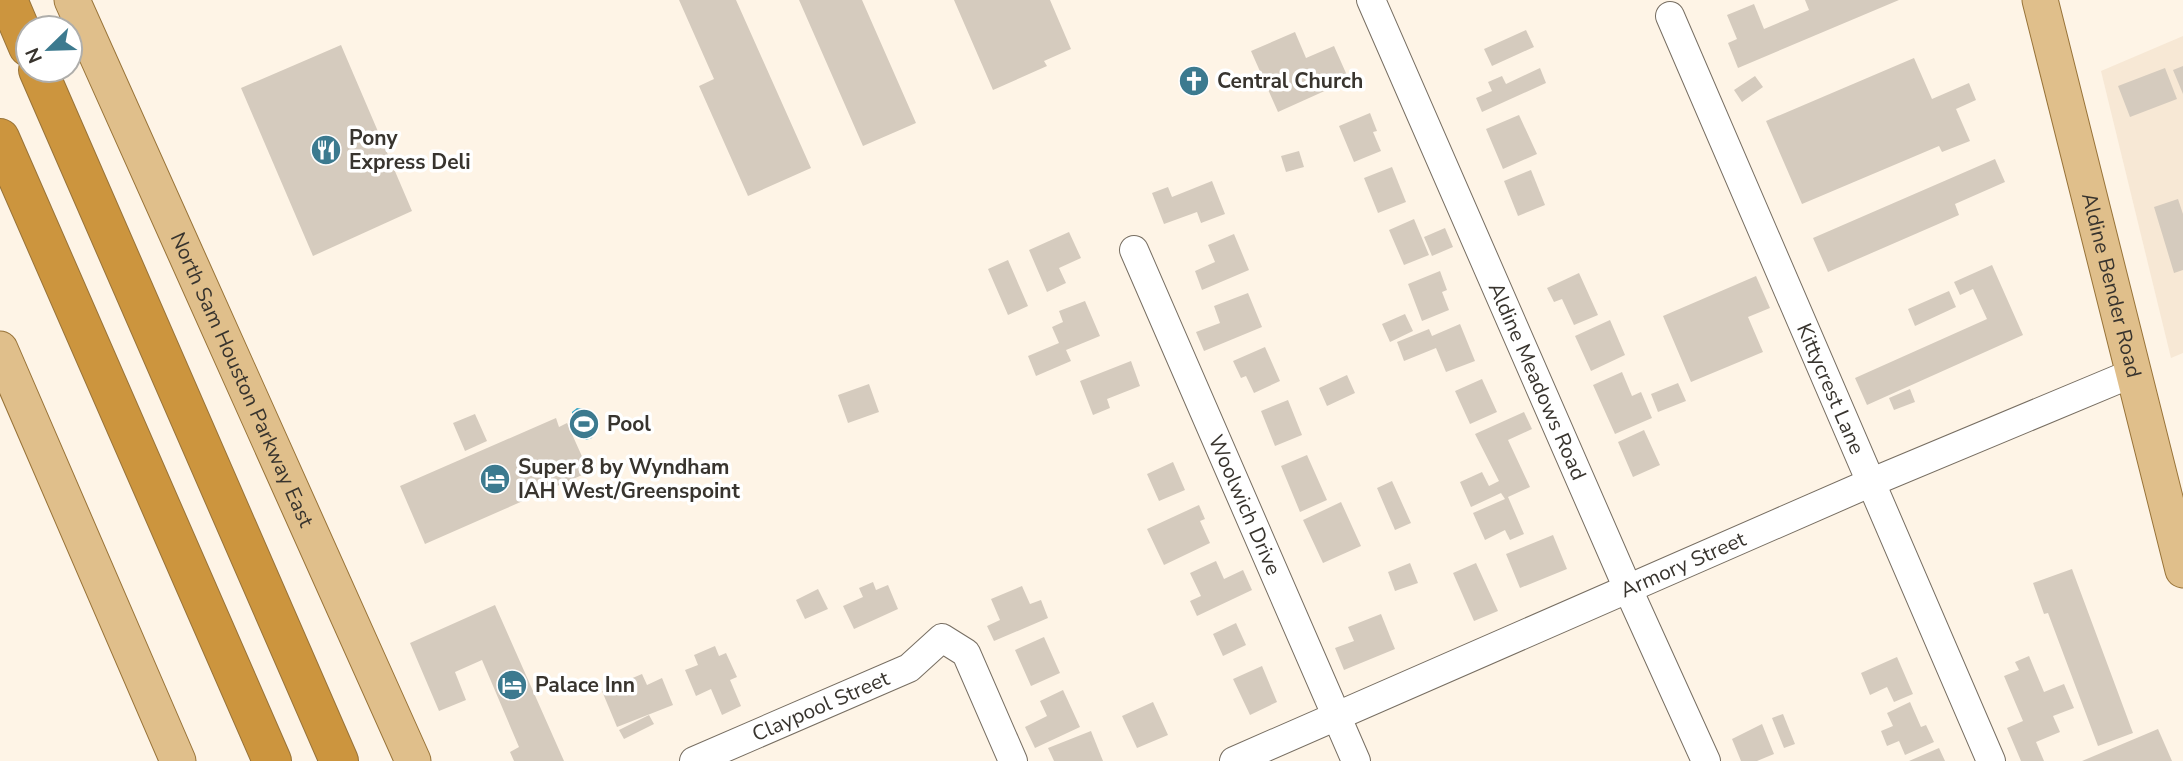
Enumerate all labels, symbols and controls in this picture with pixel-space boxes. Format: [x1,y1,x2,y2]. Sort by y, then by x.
north arrow [14,14,84,84]
text: N [20,44,49,67]
church icon: Central Church [1177,64,1211,98]
place label: Central Church [1217,67,1363,95]
place label: Pony Express Deli [349,124,471,176]
restaurant icon: Pony Express Deli [309,133,343,167]
street label: Aldine Bender Road [2075,190,2148,381]
street label: North Sam Houston Parkway East [164,228,321,532]
street label: Aldine Meadows Road [1482,278,1593,485]
street label: Kittycrest Lane [1790,319,1871,459]
sports icon: Pool [567,407,601,441]
place label: Pool [607,410,651,438]
street label: Woolwich Drive [1202,430,1288,580]
place label: Super 8 by Wyndham IAH West/Greenspoint [518,453,741,505]
hotel icon: Super 8 by Wyndham IAH West/Greenspoint [478,462,512,496]
street label: Armory Street [1616,525,1751,604]
street label: Claypool Street [748,664,894,748]
hotel icon: Palace Inn [495,668,529,702]
place label: Palace Inn [535,671,635,699]

